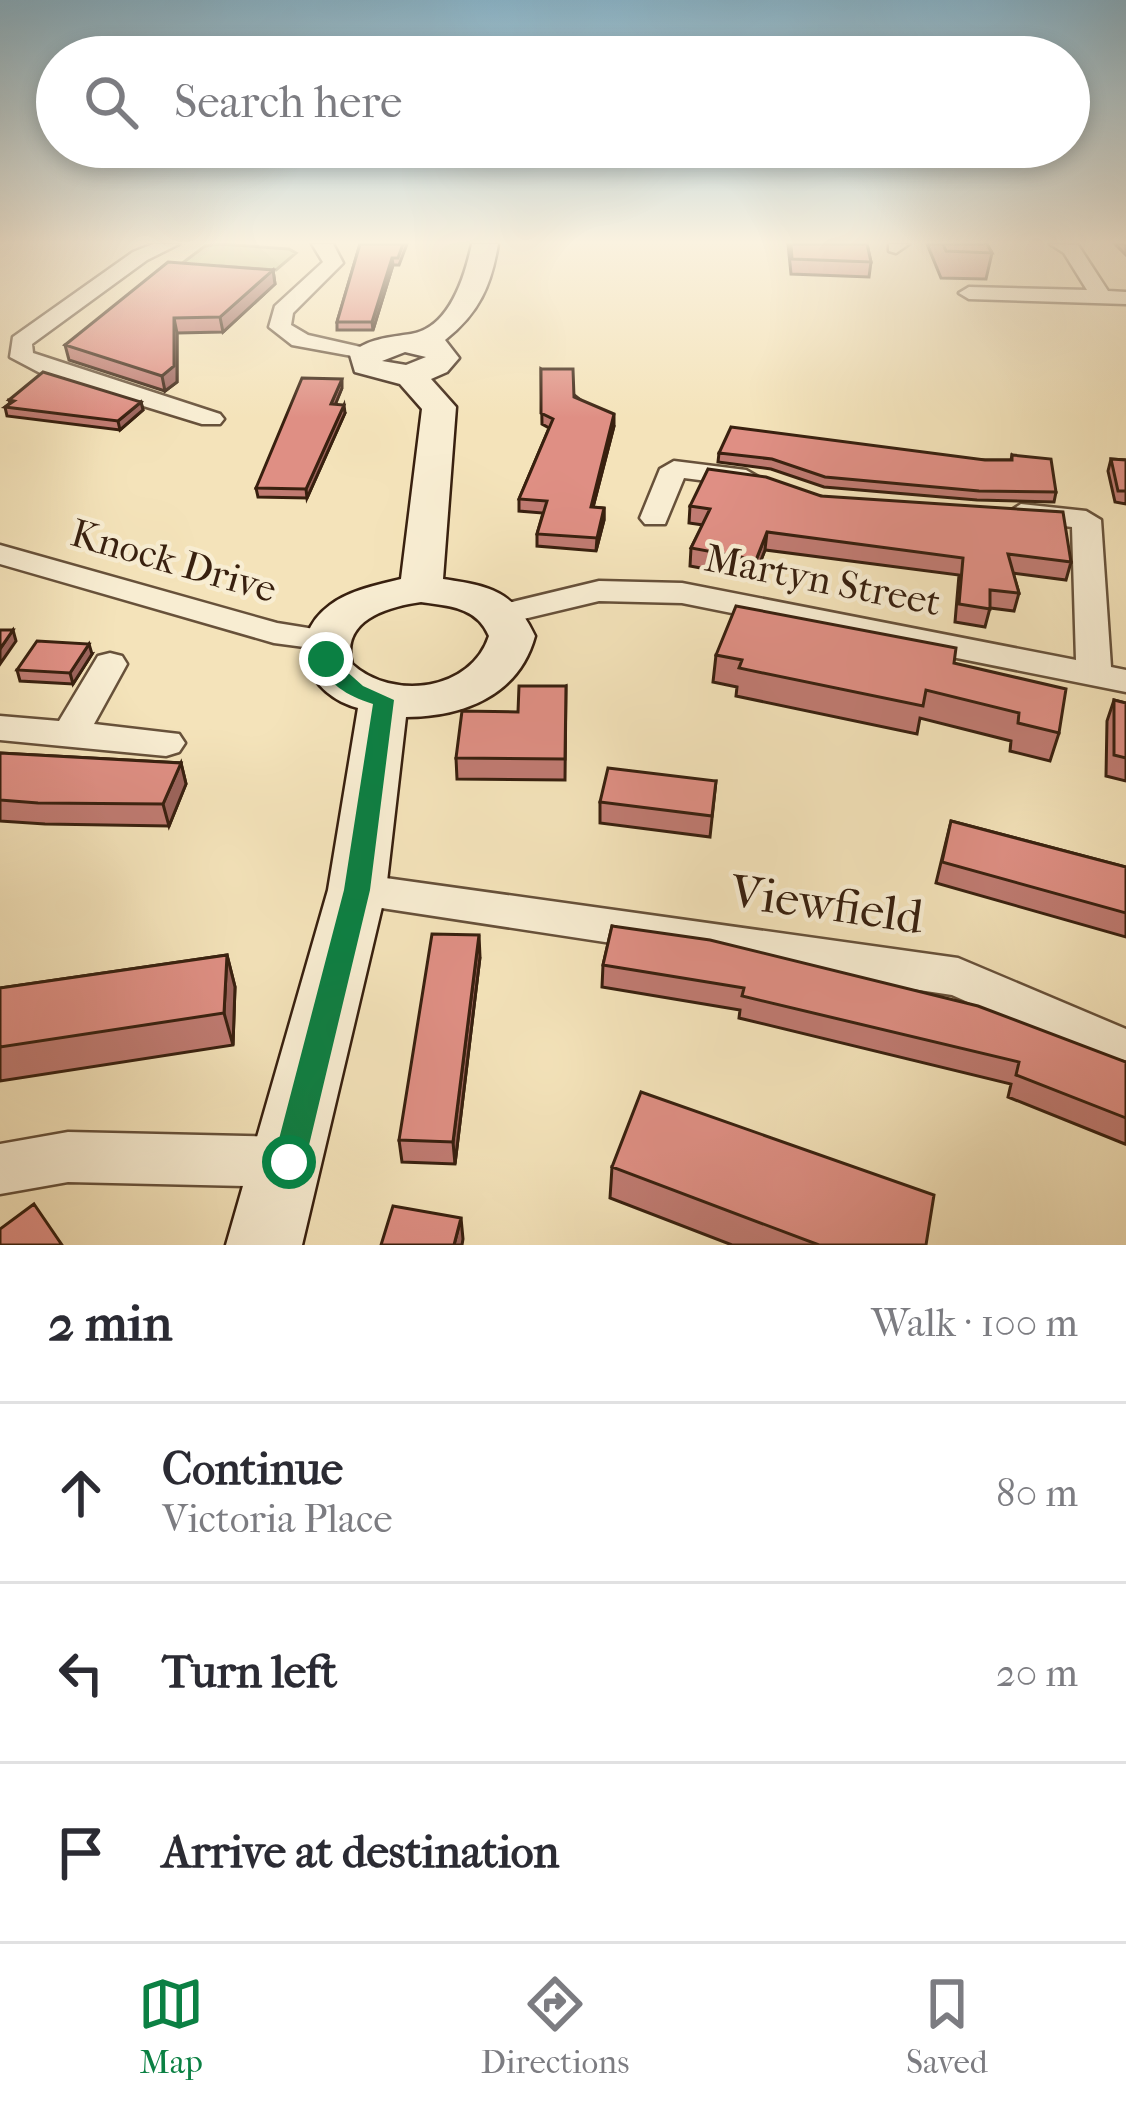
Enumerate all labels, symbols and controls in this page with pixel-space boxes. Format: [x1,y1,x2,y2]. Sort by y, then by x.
search box [36,36,1090,168]
icon: search [78,69,144,135]
text: Search here [174,76,402,129]
street label: Knock Drive [66,510,282,612]
street label: Martyn Street [701,535,945,625]
route end [299,632,353,686]
street label: Viewfield [726,863,927,945]
route start [262,1135,316,1189]
text: 2 min [48,1293,172,1353]
text: Walk · 100 m [871,1300,1078,1346]
text: Continue [162,1443,343,1496]
icon: ahead [48,1460,114,1526]
text: 80 m [996,1470,1078,1516]
text: Victoria Place [162,1496,393,1542]
icon: left [48,1640,114,1706]
text: Turn left [162,1646,337,1699]
text: 20 m [996,1650,1078,1696]
icon: arrive [48,1820,114,1886]
text: Arrive at destination [162,1826,559,1879]
tab: Map [138,1971,204,2082]
tab: Directions [481,1971,629,2082]
tab: Saved [906,1971,988,2082]

